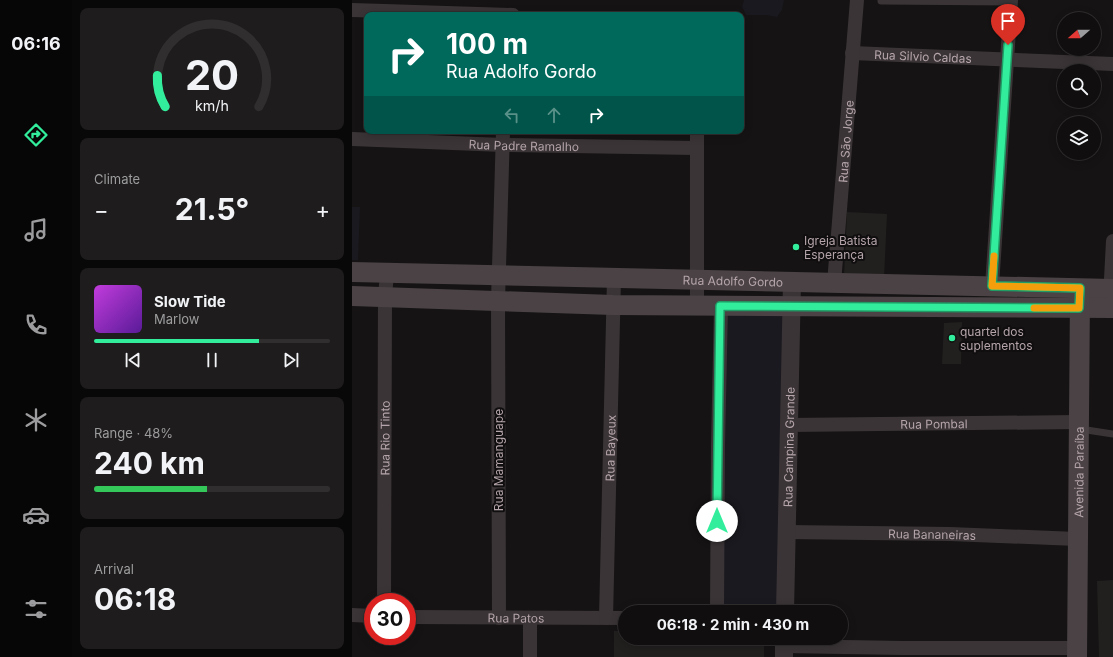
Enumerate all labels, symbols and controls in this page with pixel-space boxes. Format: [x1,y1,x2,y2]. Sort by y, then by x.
pin [991,4,1025,45]
icon: arrive [997,10,1019,32]
north arrow [1057,12,1101,56]
map controls [1057,12,1101,160]
text: 100 m [446,27,528,61]
icon: right [380,28,432,80]
text: 06:16 [11,33,61,54]
street label: Rua Silvio Caldas [874,46,972,66]
text: 20 [185,50,239,100]
text: Rua Adolfo Gordo [446,61,597,82]
button: search [1057,64,1101,108]
text: km/h [195,96,229,113]
street label: Rua São Jorge [835,100,856,183]
icon: left [501,104,523,126]
icon: ahead [543,104,565,126]
icon: right [585,104,607,126]
button: layers [1057,116,1101,160]
icon: directions [22,121,50,149]
street label: Rua Padre Ramalho [468,136,579,154]
text: Climate [94,171,140,187]
text: 21.5° [175,191,249,227]
text: − [94,197,109,223]
text: + [315,197,330,223]
icon: music [22,216,50,244]
place label: Igreja Batista Esperança [804,233,877,262]
marker: Igreja Batista Esperança [791,242,801,252]
street label: Rua Adolfo Gordo [683,272,783,289]
text: Slow Tide [154,292,226,311]
icon: phone [22,311,50,339]
text: Marlow [154,311,200,327]
place label: quartel dos suplementos [960,324,1033,353]
marker: quartel dos suplementos [947,333,957,343]
icon: previous [122,349,144,371]
icon: pause [201,349,223,371]
icon: next [280,349,302,371]
street label: Rua Campina Grande [780,387,797,507]
street label: Rua Rio Tinto [377,400,392,476]
icon: climate [22,406,50,434]
street label: Rua Mamanguape [491,409,506,511]
street label: Rua Bayeux [602,414,618,482]
street label: Rua Pombal [900,416,968,431]
text: Range · 48% [94,425,173,441]
street label: Avenida Paraíba [1071,426,1086,518]
text: 240 km [94,445,205,481]
position arrow [696,500,738,542]
icon: car [22,501,50,529]
street label: Rua Bananeiras [888,526,976,543]
text: Arrival [94,561,134,577]
text: 06:18 [94,581,176,617]
speed limit sign: 30 [364,593,416,645]
icon: filters [22,595,50,623]
street label: Rua Patos [488,610,544,625]
text: 06:18 · 2 min · 430 m [657,615,809,634]

